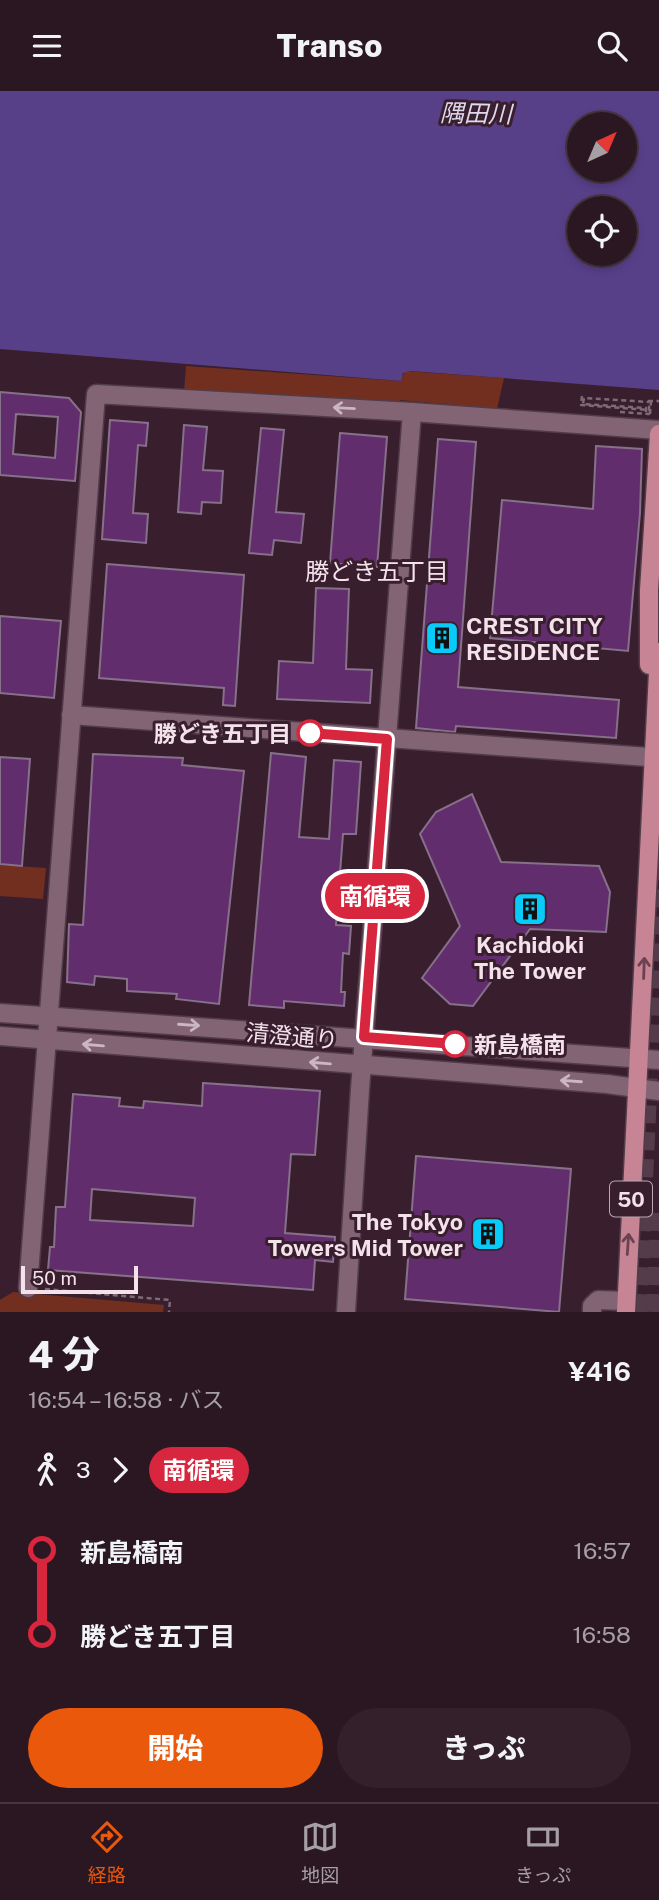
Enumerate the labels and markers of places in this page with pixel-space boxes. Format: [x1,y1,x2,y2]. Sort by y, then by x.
place label: CREST CITY RESIDENCE [466,612,603,665]
building icon: CREST CITY RESIDENCE [423,619,461,657]
place label: 勝どき五丁目 [154,720,291,747]
marker: 勝どき五丁目 [297,720,323,746]
building icon: Kachidoki The Tower [511,890,549,928]
place label: Kachidoki The Tower [474,931,586,984]
marker: 新島橋南 [442,1031,468,1057]
place label: 新島橋南 [474,1031,566,1058]
place label: The Tokyo Towers Mid Tower [268,1208,463,1261]
building icon: The Tokyo Towers Mid Tower [469,1215,507,1253]

